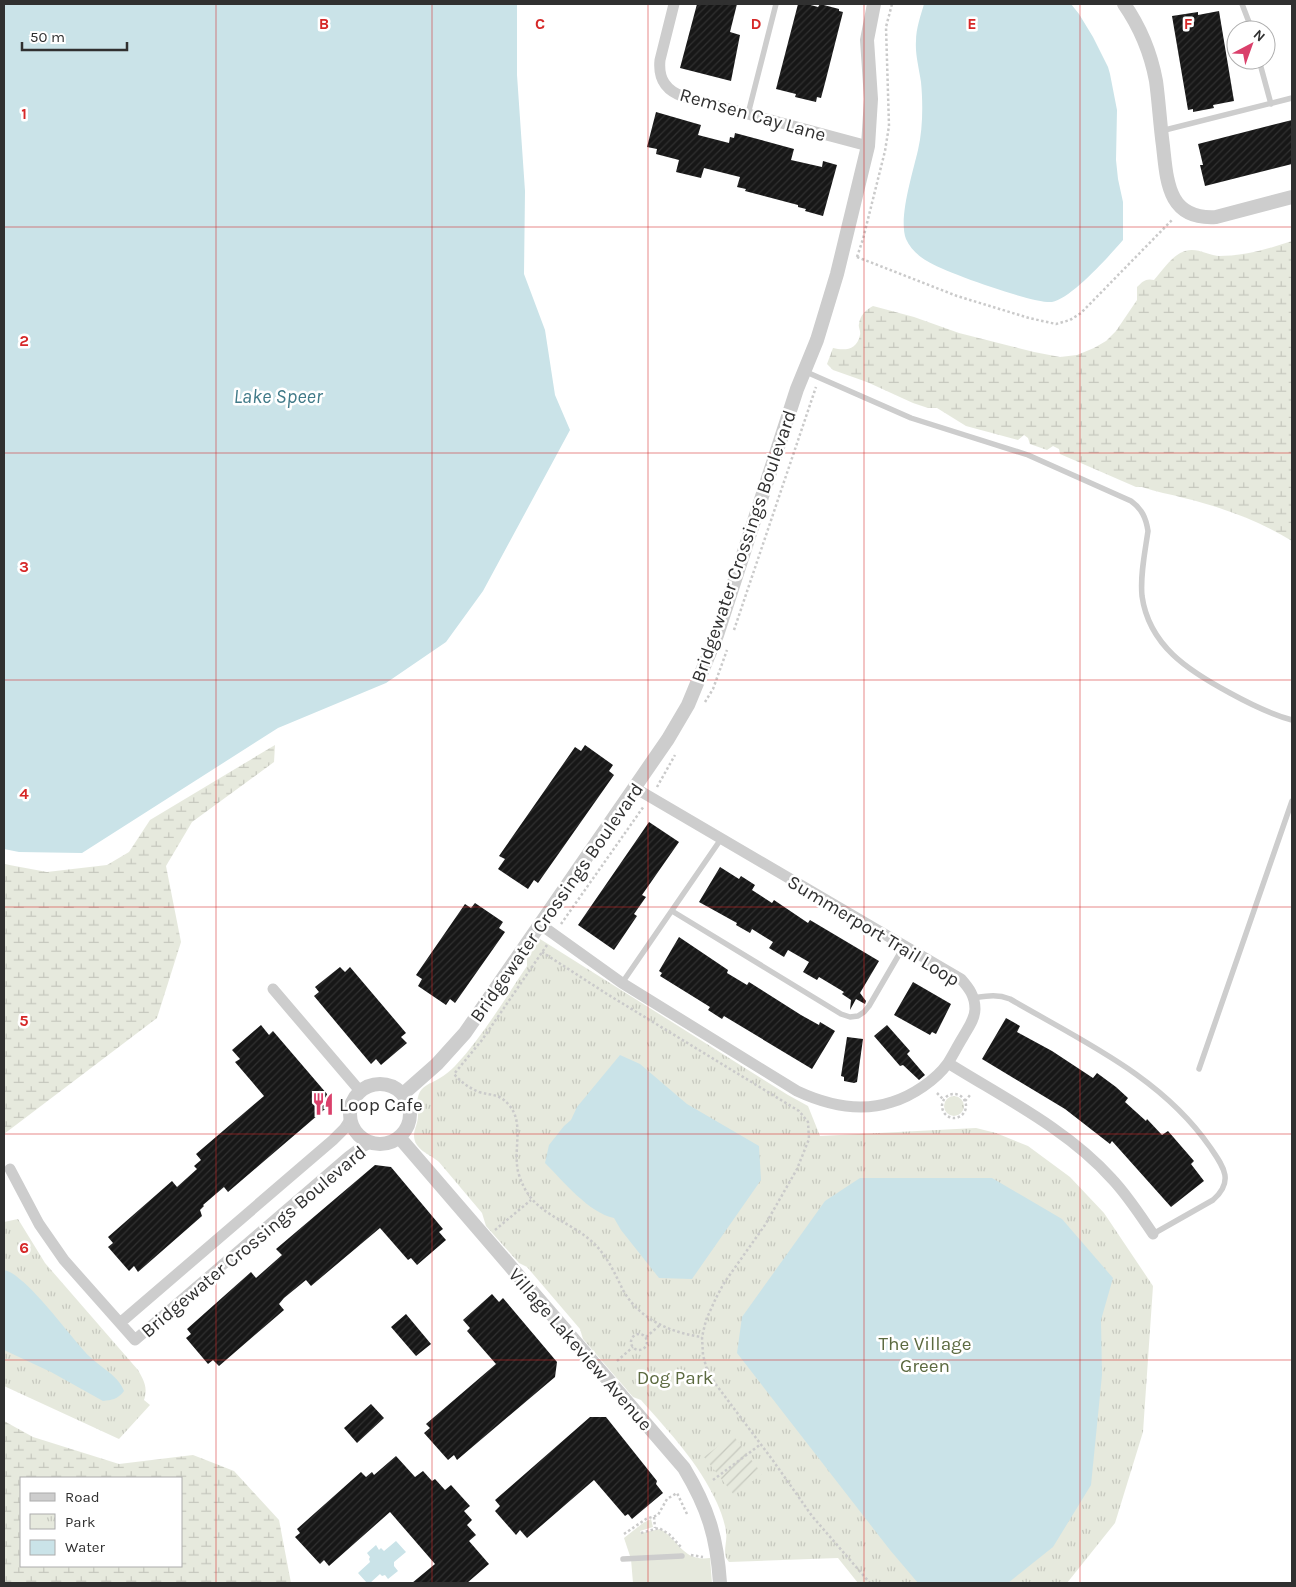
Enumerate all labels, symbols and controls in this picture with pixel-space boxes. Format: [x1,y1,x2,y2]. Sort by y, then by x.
text: B [319,14,329,33]
text: C [535,14,545,33]
text: D [751,14,762,33]
text: E [967,14,977,33]
text: F [1184,14,1193,33]
scale bar [22,20,128,52]
north arrow [1226,20,1276,70]
text: N [1250,26,1269,45]
text: 50 m [30,28,65,46]
street label: Remsen Cay Lane [677,84,828,146]
text: 1 [21,104,27,123]
text: 2 [19,331,29,350]
water label: Lake Speer [233,385,324,408]
street label: Bridgewater Crossings Boulevard [687,407,801,685]
text: 3 [19,557,29,576]
street label: Bridgewater Crossings Boulevard [466,779,648,1026]
text: 4 [19,784,29,803]
street label: Summerport Trail Loop [783,871,964,991]
text: 5 [19,1011,29,1030]
restaurant icon: Loop Cafe [310,1091,336,1117]
place label: Loop Cafe [339,1094,423,1116]
street label: Bridgewater Crossings Boulevard [137,1141,371,1342]
text: 6 [19,1238,29,1257]
street label: Village Lakeview Avenue [504,1264,657,1435]
park label: The Village Green [878,1333,972,1377]
park label: Dog Park [637,1367,714,1389]
legend [20,1477,182,1567]
text: Road [65,1488,100,1506]
text: Park [65,1513,95,1531]
text: Water [65,1538,106,1556]

